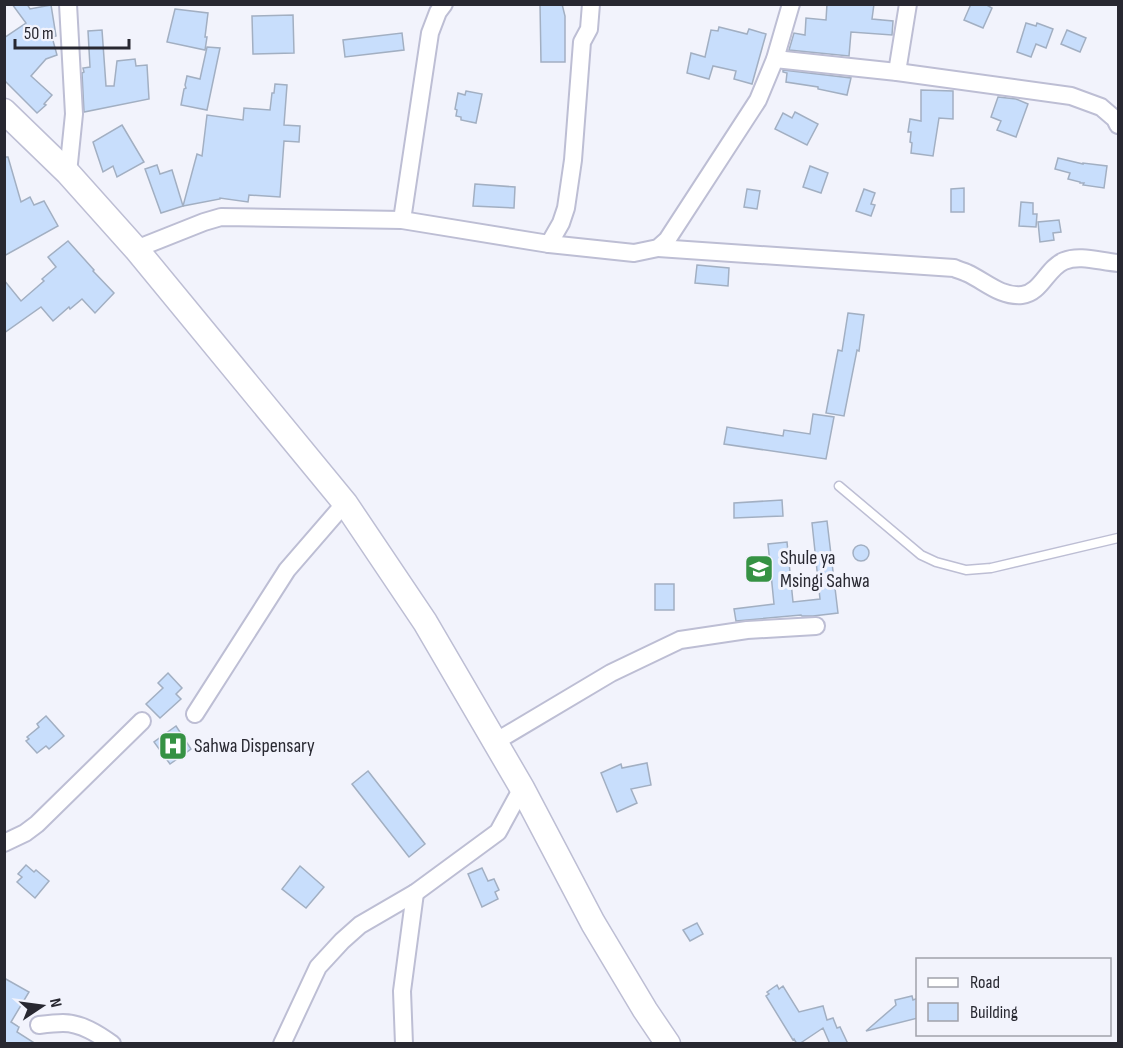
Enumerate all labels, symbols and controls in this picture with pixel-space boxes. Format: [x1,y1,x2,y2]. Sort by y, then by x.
scale bar [15,12,129,50]
text: 50 m [24,23,54,44]
place label: Shule ya Msingi Sahwa [780,546,870,593]
school or university icon: Shule ya Msingi Sahwa [743,553,775,585]
hospital icon: Sahwa Dispensary [157,730,189,762]
place label: Sahwa Dispensary [194,734,315,758]
legend [916,958,1111,1036]
text: Road [970,972,1000,993]
north arrow [12,976,72,1036]
text: N [45,997,65,1009]
text: Building [970,1002,1018,1023]

